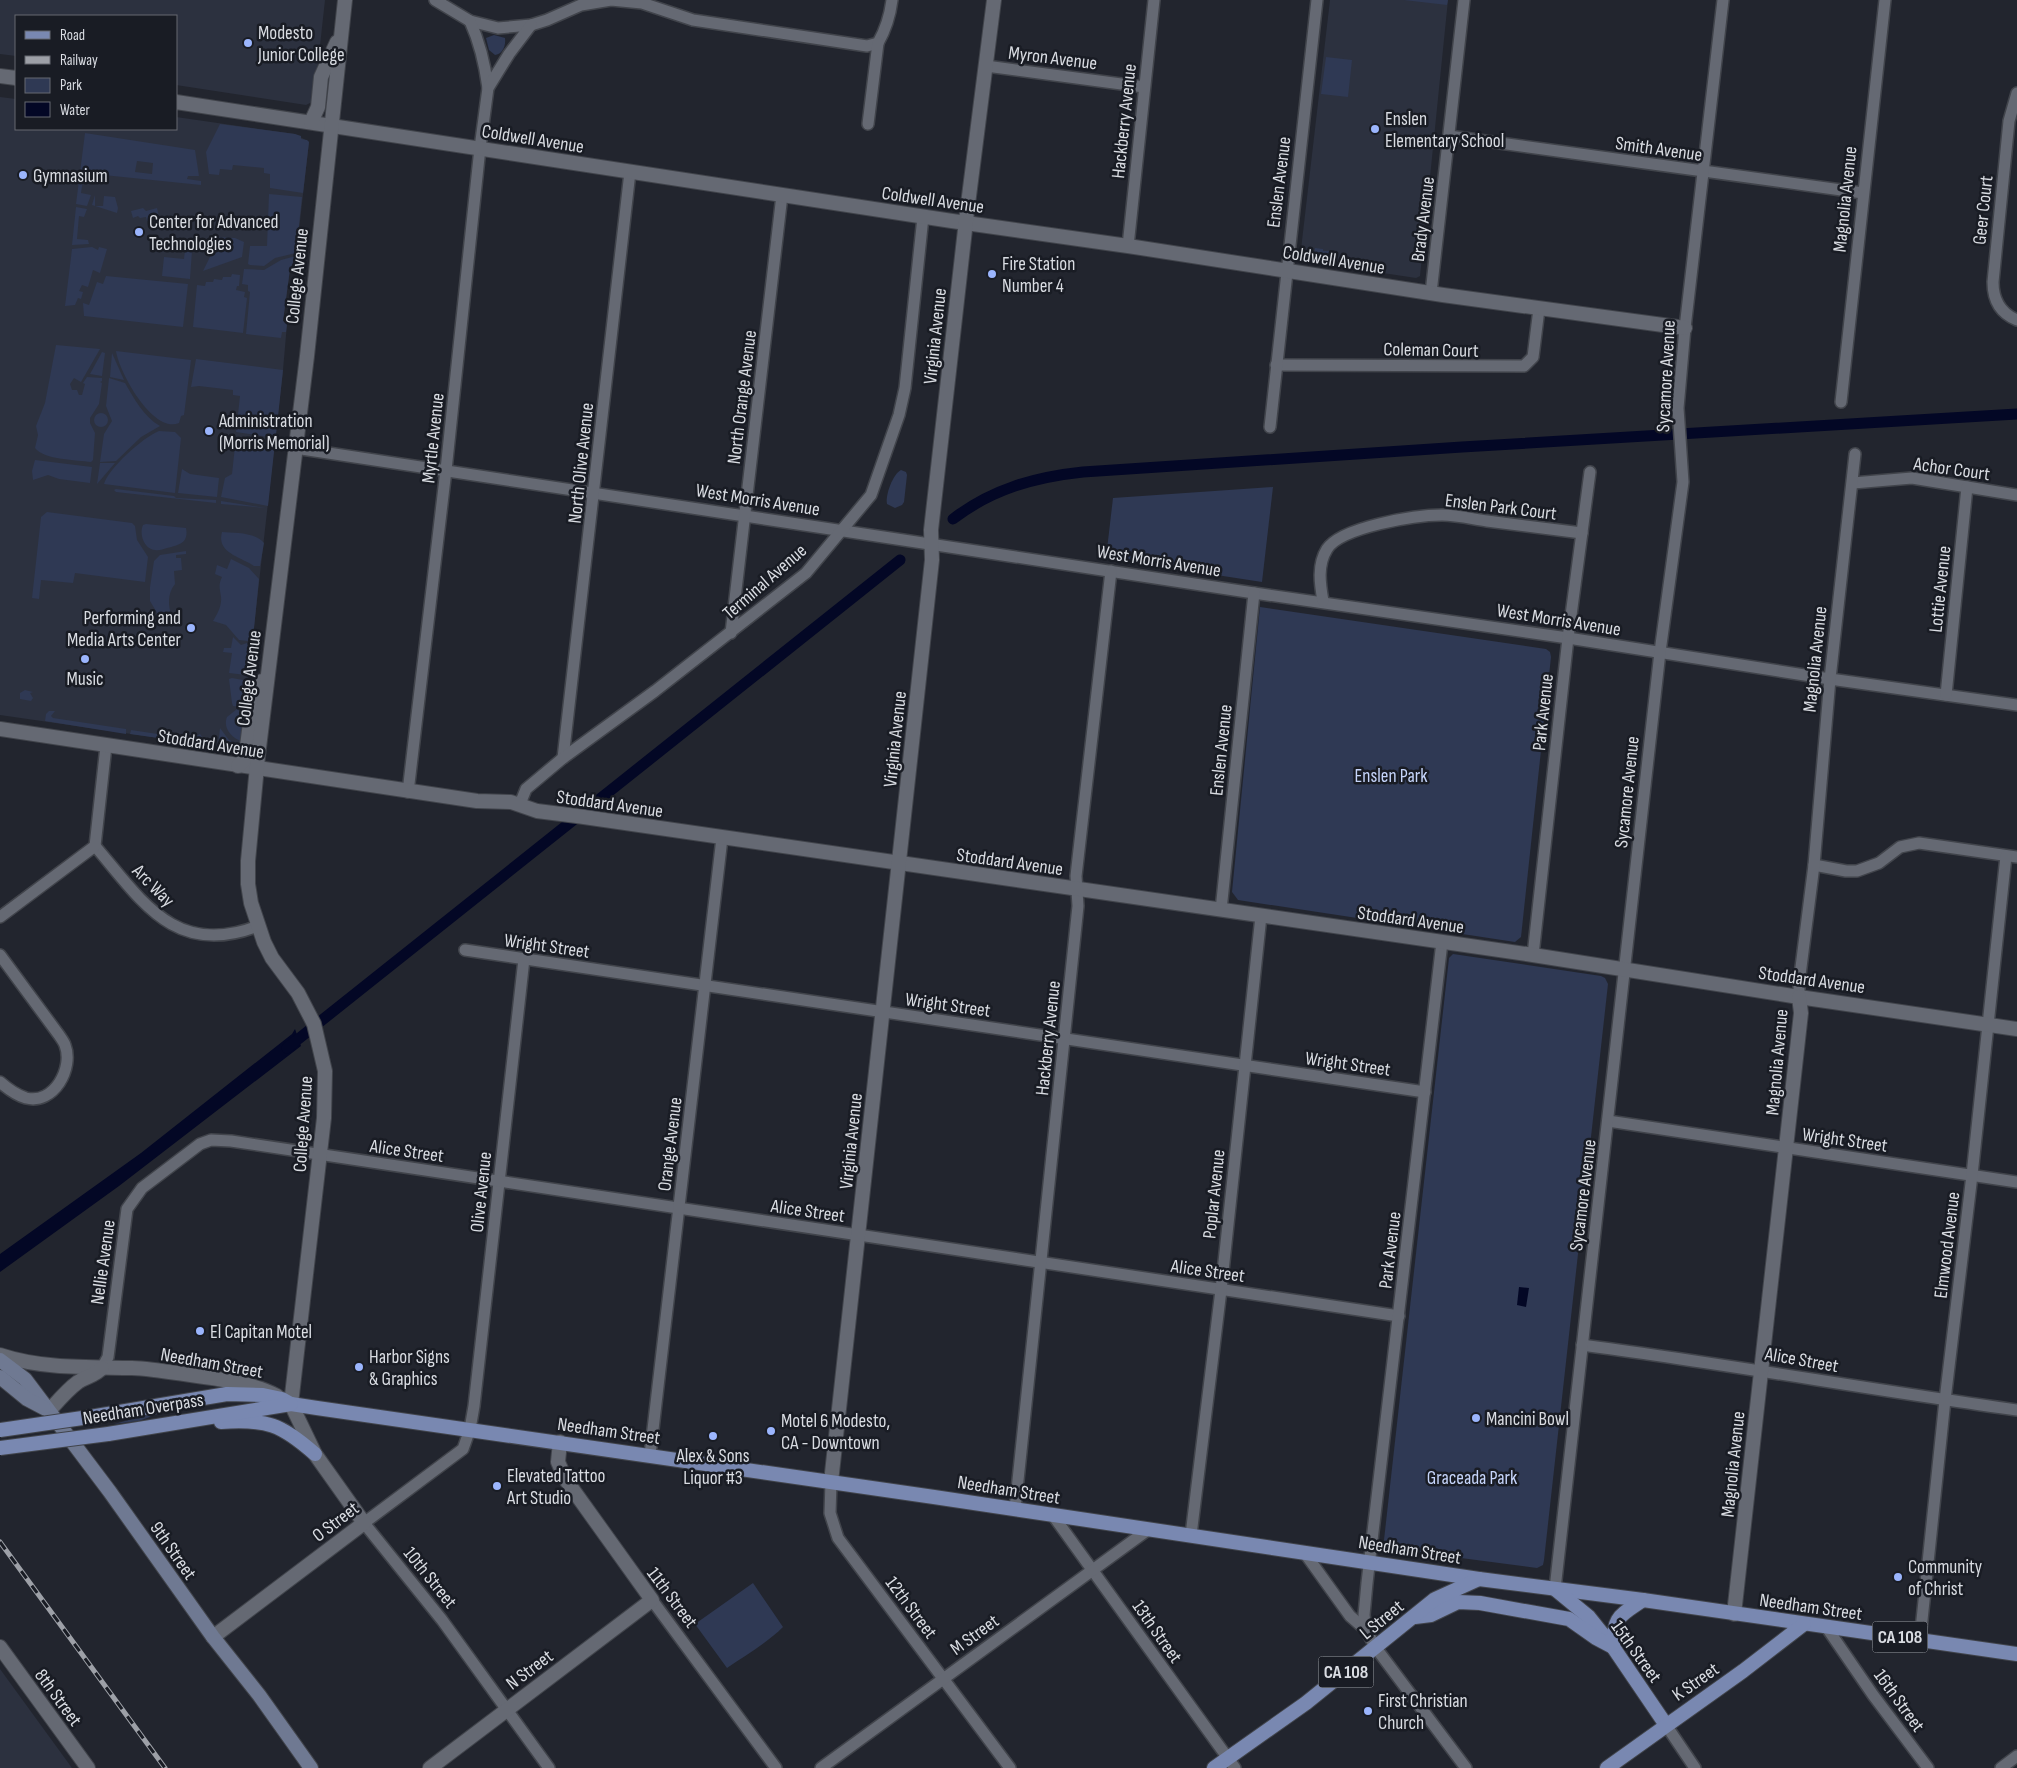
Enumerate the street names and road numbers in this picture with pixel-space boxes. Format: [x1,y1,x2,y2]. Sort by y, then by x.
street label: Myron Avenue [1007,42,1099,75]
street label: Hackberry Avenue [1107,63,1142,180]
street label: Coldwell Avenue [480,120,586,159]
street label: Smith Avenue [1614,132,1704,167]
street label: Enslen Avenue [1262,135,1296,229]
street label: Magnolia Avenue [1828,145,1862,253]
street label: Geer Court [1968,174,1999,246]
street label: Brady Avenue [1407,175,1440,263]
street label: Coldwell Avenue [880,182,985,219]
street label: College Avenue [281,227,314,325]
street label: Coldwell Avenue [1281,241,1387,280]
street label: Virginia Avenue [919,287,952,385]
street label: Sycamore Avenue [1652,319,1681,433]
street label: North Orange Avenue [723,329,762,465]
street label: Coleman Court [1383,338,1479,363]
street label: Myrtle Avenue [417,392,450,484]
street label: North Olive Avenue [564,402,599,525]
street label: Achor Court [1911,453,1992,486]
street label: West Morris Avenue [694,479,821,522]
street label: Enslen Park Court [1444,489,1558,526]
street label: Terminal Avenue [718,539,812,625]
street label: West Morris Avenue [1095,540,1222,583]
street label: Lottie Avenue [1925,545,1956,634]
street label: West Morris Avenue [1495,599,1622,642]
street label: Magnolia Avenue [1798,605,1832,713]
street label: College Avenue [232,629,267,727]
street label: Park Avenue [1528,673,1559,752]
street label: Virginia Avenue [879,690,912,788]
street label: Enslen Avenue [1205,703,1238,797]
street label: Stoddard Avenue [156,725,266,764]
street label: Sycamore Avenue [1610,735,1645,849]
street label: Stoddard Avenue [555,786,665,823]
street label: Stoddard Avenue [955,844,1065,881]
street label: Arc Way [126,859,179,913]
street label: Stoddard Avenue [1356,902,1466,939]
street label: Wright Street [503,929,591,964]
street label: Stoddard Avenue [1757,962,1867,999]
street label: Hackberry Avenue [1031,980,1066,1097]
street label: Wright Street [904,988,992,1023]
street label: Magnolia Avenue [1761,1008,1794,1116]
street label: Wright Street [1304,1047,1392,1082]
street label: College Avenue [289,1075,318,1173]
street label: Virginia Avenue [835,1092,868,1190]
street label: Orange Avenue [653,1096,688,1193]
street label: Wright Street [1801,1123,1889,1158]
street label: Alice Street [367,1135,445,1168]
street label: Sycamore Avenue [1565,1138,1602,1252]
street label: Poplar Avenue [1198,1148,1231,1240]
street label: Olive Avenue [466,1151,497,1234]
street label: Elmwood Avenue [1930,1191,1965,1300]
street label: Alice Street [768,1195,846,1228]
street label: Park Avenue [1374,1210,1407,1290]
street label: Nellie Avenue [86,1218,121,1306]
street label: Alice Street [1168,1255,1246,1288]
street label: Needham Street [159,1343,265,1384]
street label: Alice Street [1762,1343,1840,1378]
street label: Needham Overpass [81,1389,205,1430]
street label: Magnolia Avenue [1716,1410,1750,1518]
street label: Needham Street [556,1413,662,1450]
street label: Needham Street [956,1471,1062,1510]
street label: O Street [308,1497,364,1547]
street label: 9th Street [145,1517,201,1584]
street label: Needham Street [1357,1531,1463,1570]
street label: 10th Street [398,1543,462,1613]
street label: 11th Street [641,1563,702,1633]
street label: 12th Street [880,1572,942,1644]
street label: Needham Street [1758,1589,1864,1626]
street label: L Street [1355,1595,1409,1645]
street label: 13th Street [1127,1596,1187,1668]
street label: M Street [946,1610,1004,1661]
street label: 15th Street [1606,1616,1666,1688]
road number: CA 108 [1872,1621,1928,1652]
street label: N Street [502,1645,558,1695]
road number: CA 108 [1318,1656,1374,1688]
street label: K Street [1668,1658,1724,1706]
street label: 8th Street [29,1665,86,1731]
street label: 16th Street [1868,1665,1929,1737]

